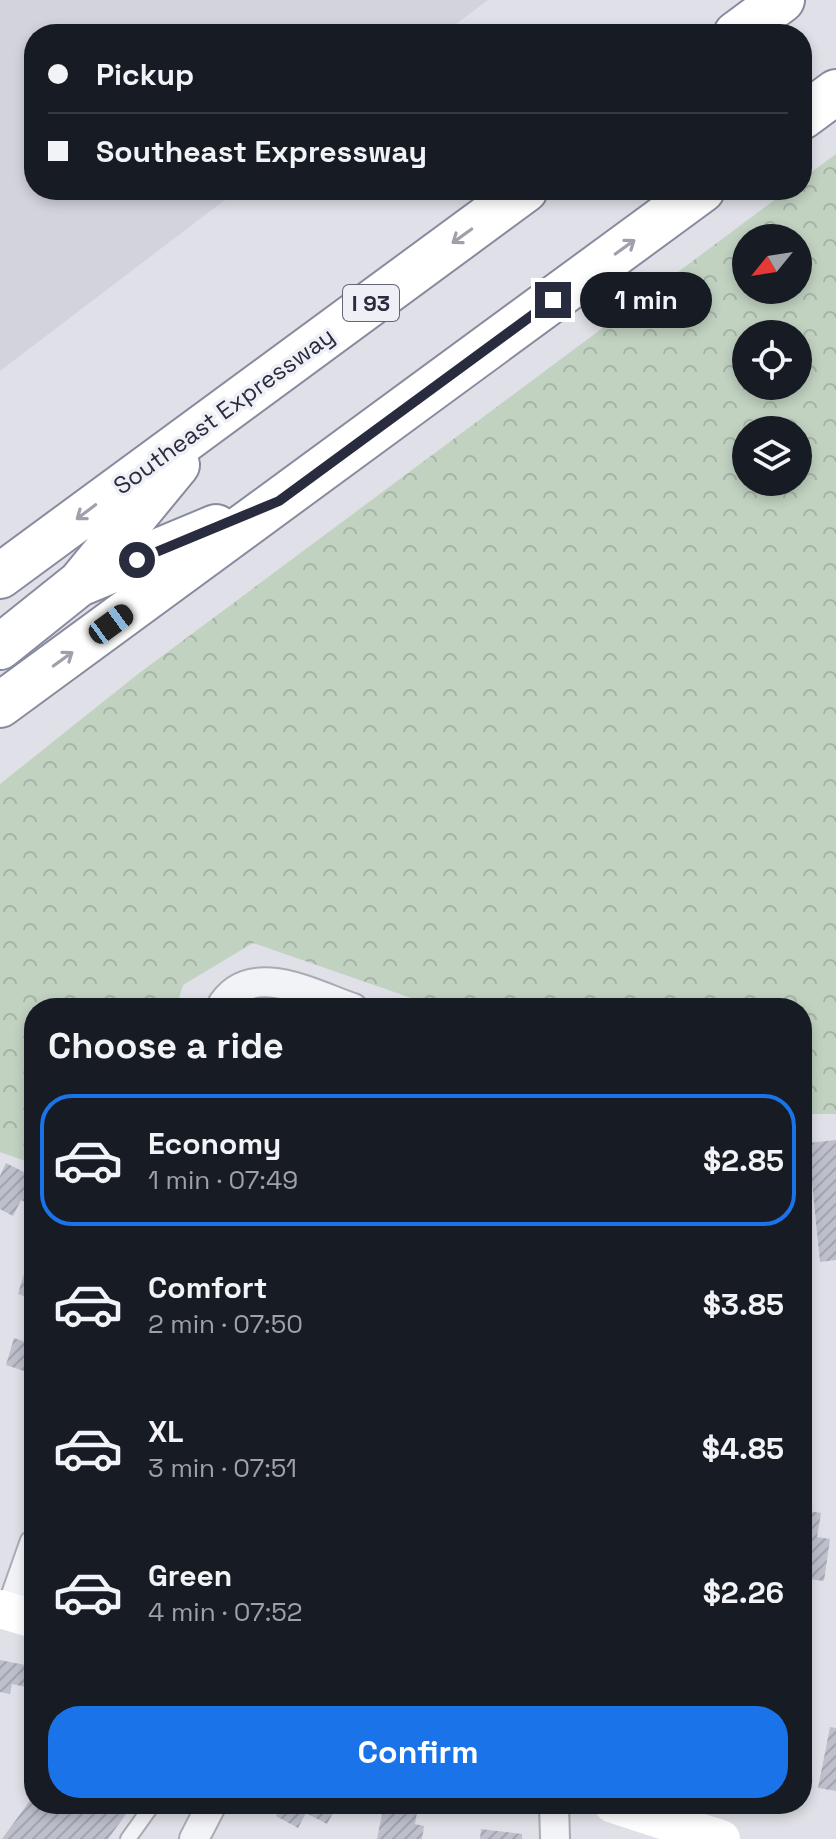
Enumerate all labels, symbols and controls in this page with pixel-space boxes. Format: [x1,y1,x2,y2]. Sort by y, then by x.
text: Pickup [96,55,194,94]
text: Southeast Expressway [96,132,427,171]
north arrow [732,224,812,304]
map controls [732,224,812,496]
one-way arrow [452,228,473,245]
one-way arrow [614,239,635,256]
callout: 1 min [581,272,713,328]
route end [535,282,571,318]
text: 1 min [614,283,678,317]
road number: I 93 [343,285,399,321]
street label: Southeast Expressway [107,320,340,501]
button: locate [732,320,812,400]
button: layers [732,416,812,496]
one-way arrow [76,504,97,521]
route start [119,542,155,578]
car [85,600,137,648]
one-way arrow [52,651,73,668]
text: Choose a ride [48,1023,284,1069]
icon: car [52,1124,124,1196]
text: Economy [148,1124,281,1163]
text: $2.85 [703,1141,784,1180]
text: 1 min · 07:49 [148,1163,298,1197]
icon: car [52,1268,124,1340]
text: Comfort [148,1268,267,1307]
text: $3.85 [703,1285,784,1324]
text: 2 min · 07:50 [148,1307,303,1341]
icon: car [52,1412,124,1484]
text: XL [148,1412,184,1451]
text: $4.85 [702,1429,784,1468]
text: 3 min · 07:51 [148,1451,297,1485]
icon: car [52,1556,124,1628]
text: Green [148,1556,232,1595]
text: $2.26 [703,1573,784,1612]
text: 4 min · 07:52 [148,1595,302,1629]
button: Confirm [48,1706,788,1798]

